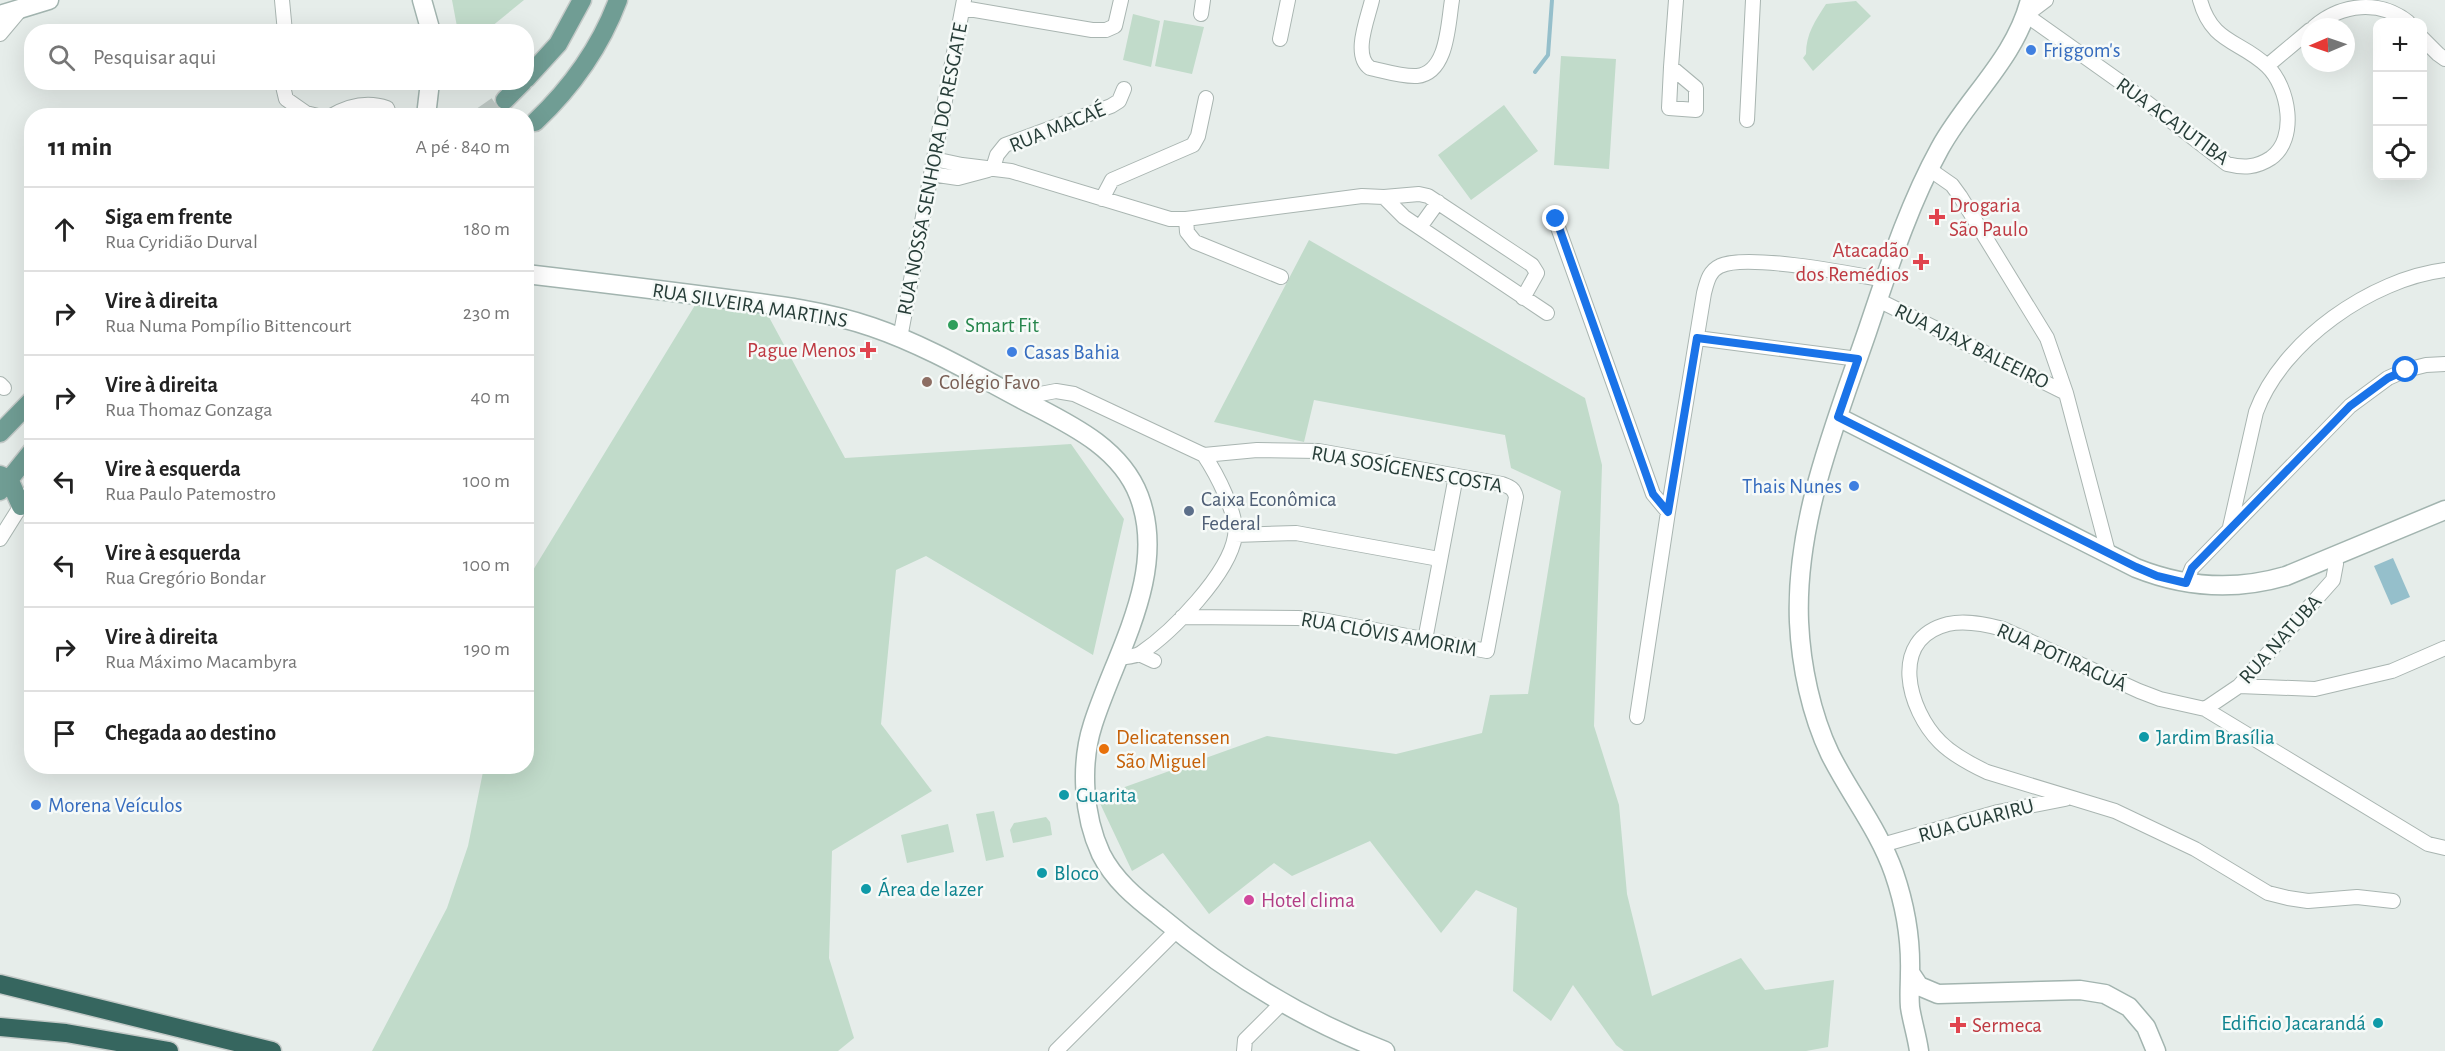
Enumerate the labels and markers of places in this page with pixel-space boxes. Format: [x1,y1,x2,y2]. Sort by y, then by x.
place label: Friggom's [2043,40,2120,61]
marker: Friggom's [2024,43,2038,57]
place label: Drogaria São Paulo [1949,195,2028,240]
marker: Drogaria São Paulo [1930,210,1944,224]
place label: Atacadão dos Remédios [1795,240,1909,285]
marker: Atacadão dos Remédios [1914,255,1928,269]
place label: Smart Fit [965,315,1039,336]
marker: Smart Fit [946,318,960,332]
place label: Pague Menos [747,340,856,361]
place label: Casas Bahia [1024,342,1120,363]
marker: Pague Menos [861,343,875,357]
marker: Casas Bahia [1005,345,1019,359]
place label: Colégio Favo [939,372,1040,393]
marker: Colégio Favo [920,375,934,389]
place label: Thais Nunes [1742,476,1842,497]
marker: Thais Nunes [1847,479,1861,493]
place label: Caixa Econômica Federal [1201,489,1337,534]
marker: Caixa Econômica Federal [1182,504,1196,518]
place label: Delicatenssen São Miguel [1116,727,1230,772]
place label: Jardim Brasília [2156,727,2275,748]
marker: Jardim Brasília [2137,730,2151,744]
marker: Delicatenssen São Miguel [1097,742,1111,756]
place label: Guarita [1076,785,1137,806]
marker: Guarita [1057,788,1071,802]
place label: Morena Veículos [48,795,182,816]
marker: Morena Veículos [29,798,43,812]
place label: Bloco [1054,863,1099,884]
marker: Bloco [1035,866,1049,880]
place label: Área de lazer [878,877,983,900]
marker: Área de lazer [859,882,873,896]
place label: Hotel clima [1261,890,1355,911]
marker: Hotel clima [1242,893,1256,907]
place label: Edificio Jacarandá [2221,1013,2366,1034]
place label: Sermeca [1972,1015,2042,1036]
marker: Sermeca [1949,1016,1967,1034]
marker: Edificio Jacarandá [2371,1016,2385,1030]

